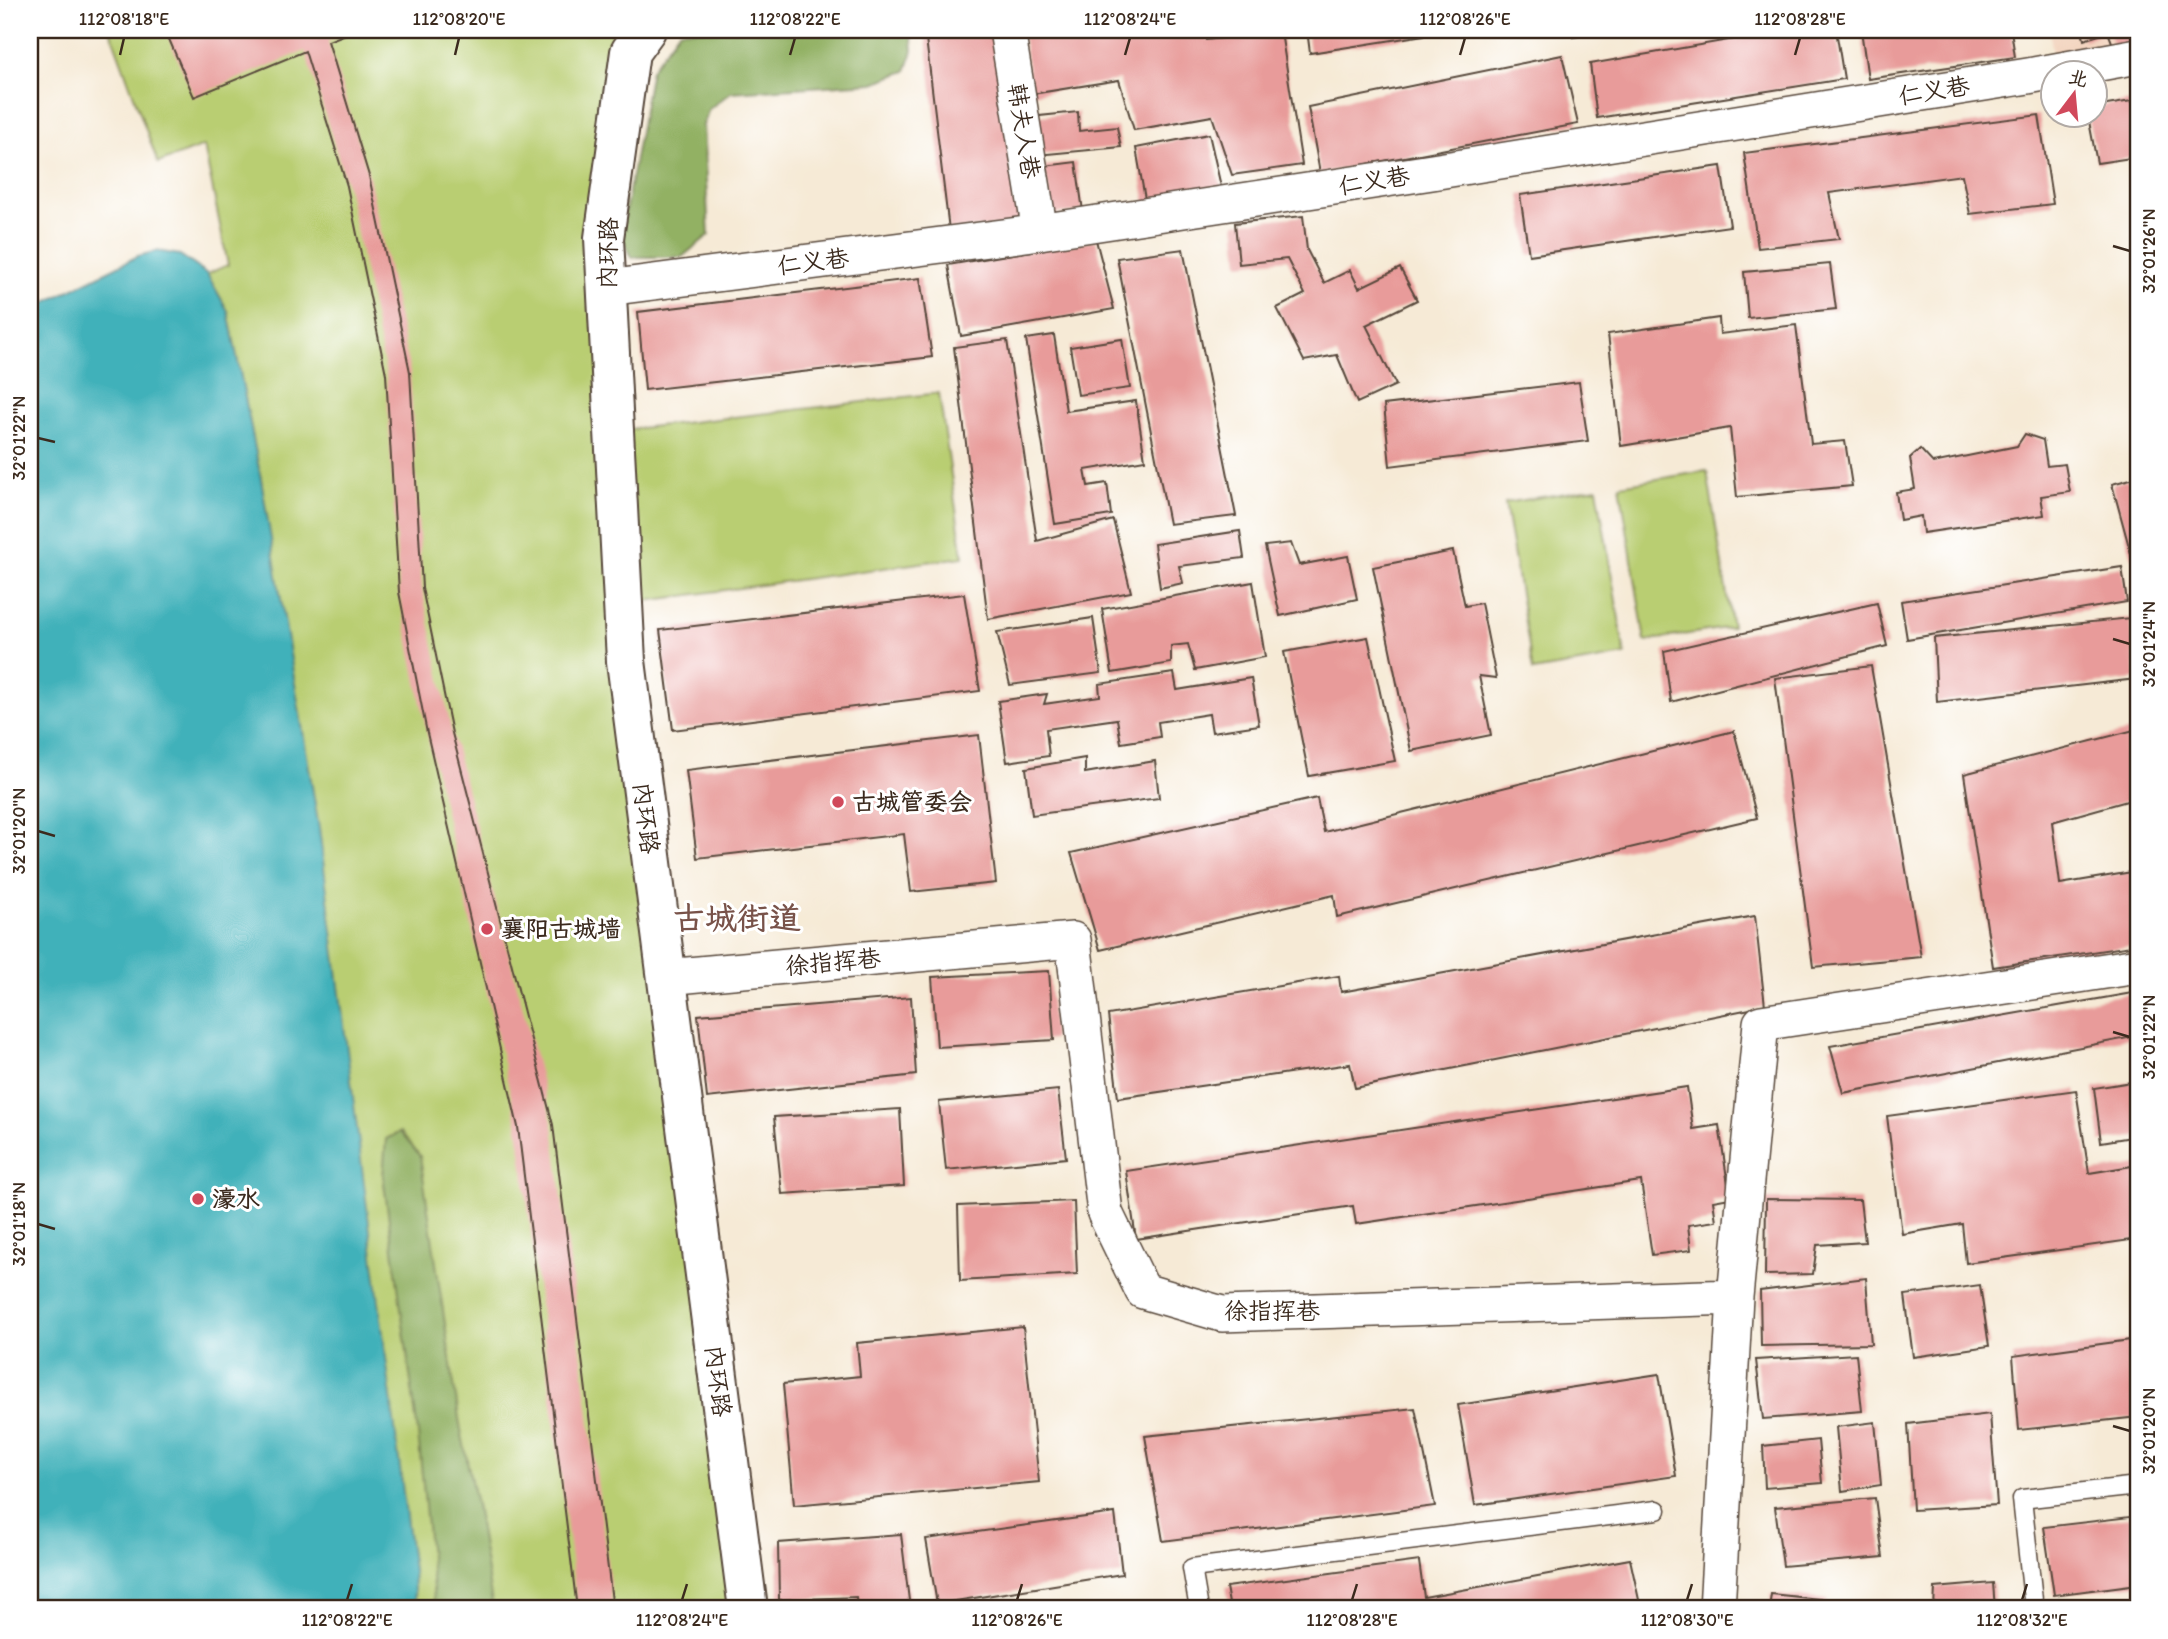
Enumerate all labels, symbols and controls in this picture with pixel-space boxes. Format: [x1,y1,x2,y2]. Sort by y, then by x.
text: 112°08'18"E [79,8,169,30]
text: 112°08'20"E [413,8,505,30]
text: 112°08'22"E [749,8,841,30]
text: 112°08'24"E [1084,8,1176,30]
text: 112°08'26"E [1419,8,1511,30]
text: 112°08'28"E [1754,8,1846,30]
north arrow [2038,60,2108,130]
text: 北 [2066,64,2091,92]
street label: 仁义巷 [1896,71,1972,110]
street label: 韩夫人巷 [1003,81,1046,181]
street label: 仁义巷 [1336,161,1412,200]
text: 32°01'26"N [2138,208,2160,294]
street label: 内环路 [592,217,623,289]
street label: 仁义巷 [775,243,850,280]
text: 32°01'22"N [8,395,30,481]
text: 32°01'24"N [2138,601,2160,687]
street label: 内环路 [628,780,665,855]
place label: 古城管委会 [852,787,972,816]
text: 32°01'20"N [8,788,30,874]
marker: 古城管委会 [830,794,846,810]
district label: 古城街道 [673,899,801,937]
place label: 襄阳古城墙 [501,914,621,943]
marker: 襄阳古城墙 [479,921,495,937]
street label: 徐指挥巷 [784,943,882,980]
text: 32°01'22"N [2138,994,2160,1080]
text: 32°01'18"N [8,1182,30,1266]
place label: 濠水 [212,1184,260,1213]
marker: 濠水 [190,1191,206,1207]
street label: 徐指挥巷 [1224,1296,1320,1325]
street label: 内环路 [700,1343,737,1418]
text: 32°01'20"N [2138,1388,2160,1474]
text: 112°08'22"E [301,1609,393,1631]
text: 112°08'24"E [636,1609,728,1631]
text: 112°08'26"E [971,1609,1063,1631]
text: 112°08'28"E [1306,1609,1398,1631]
text: 112°08'30"E [1640,1609,1734,1631]
text: 112°08'32"E [1976,1609,2068,1631]

